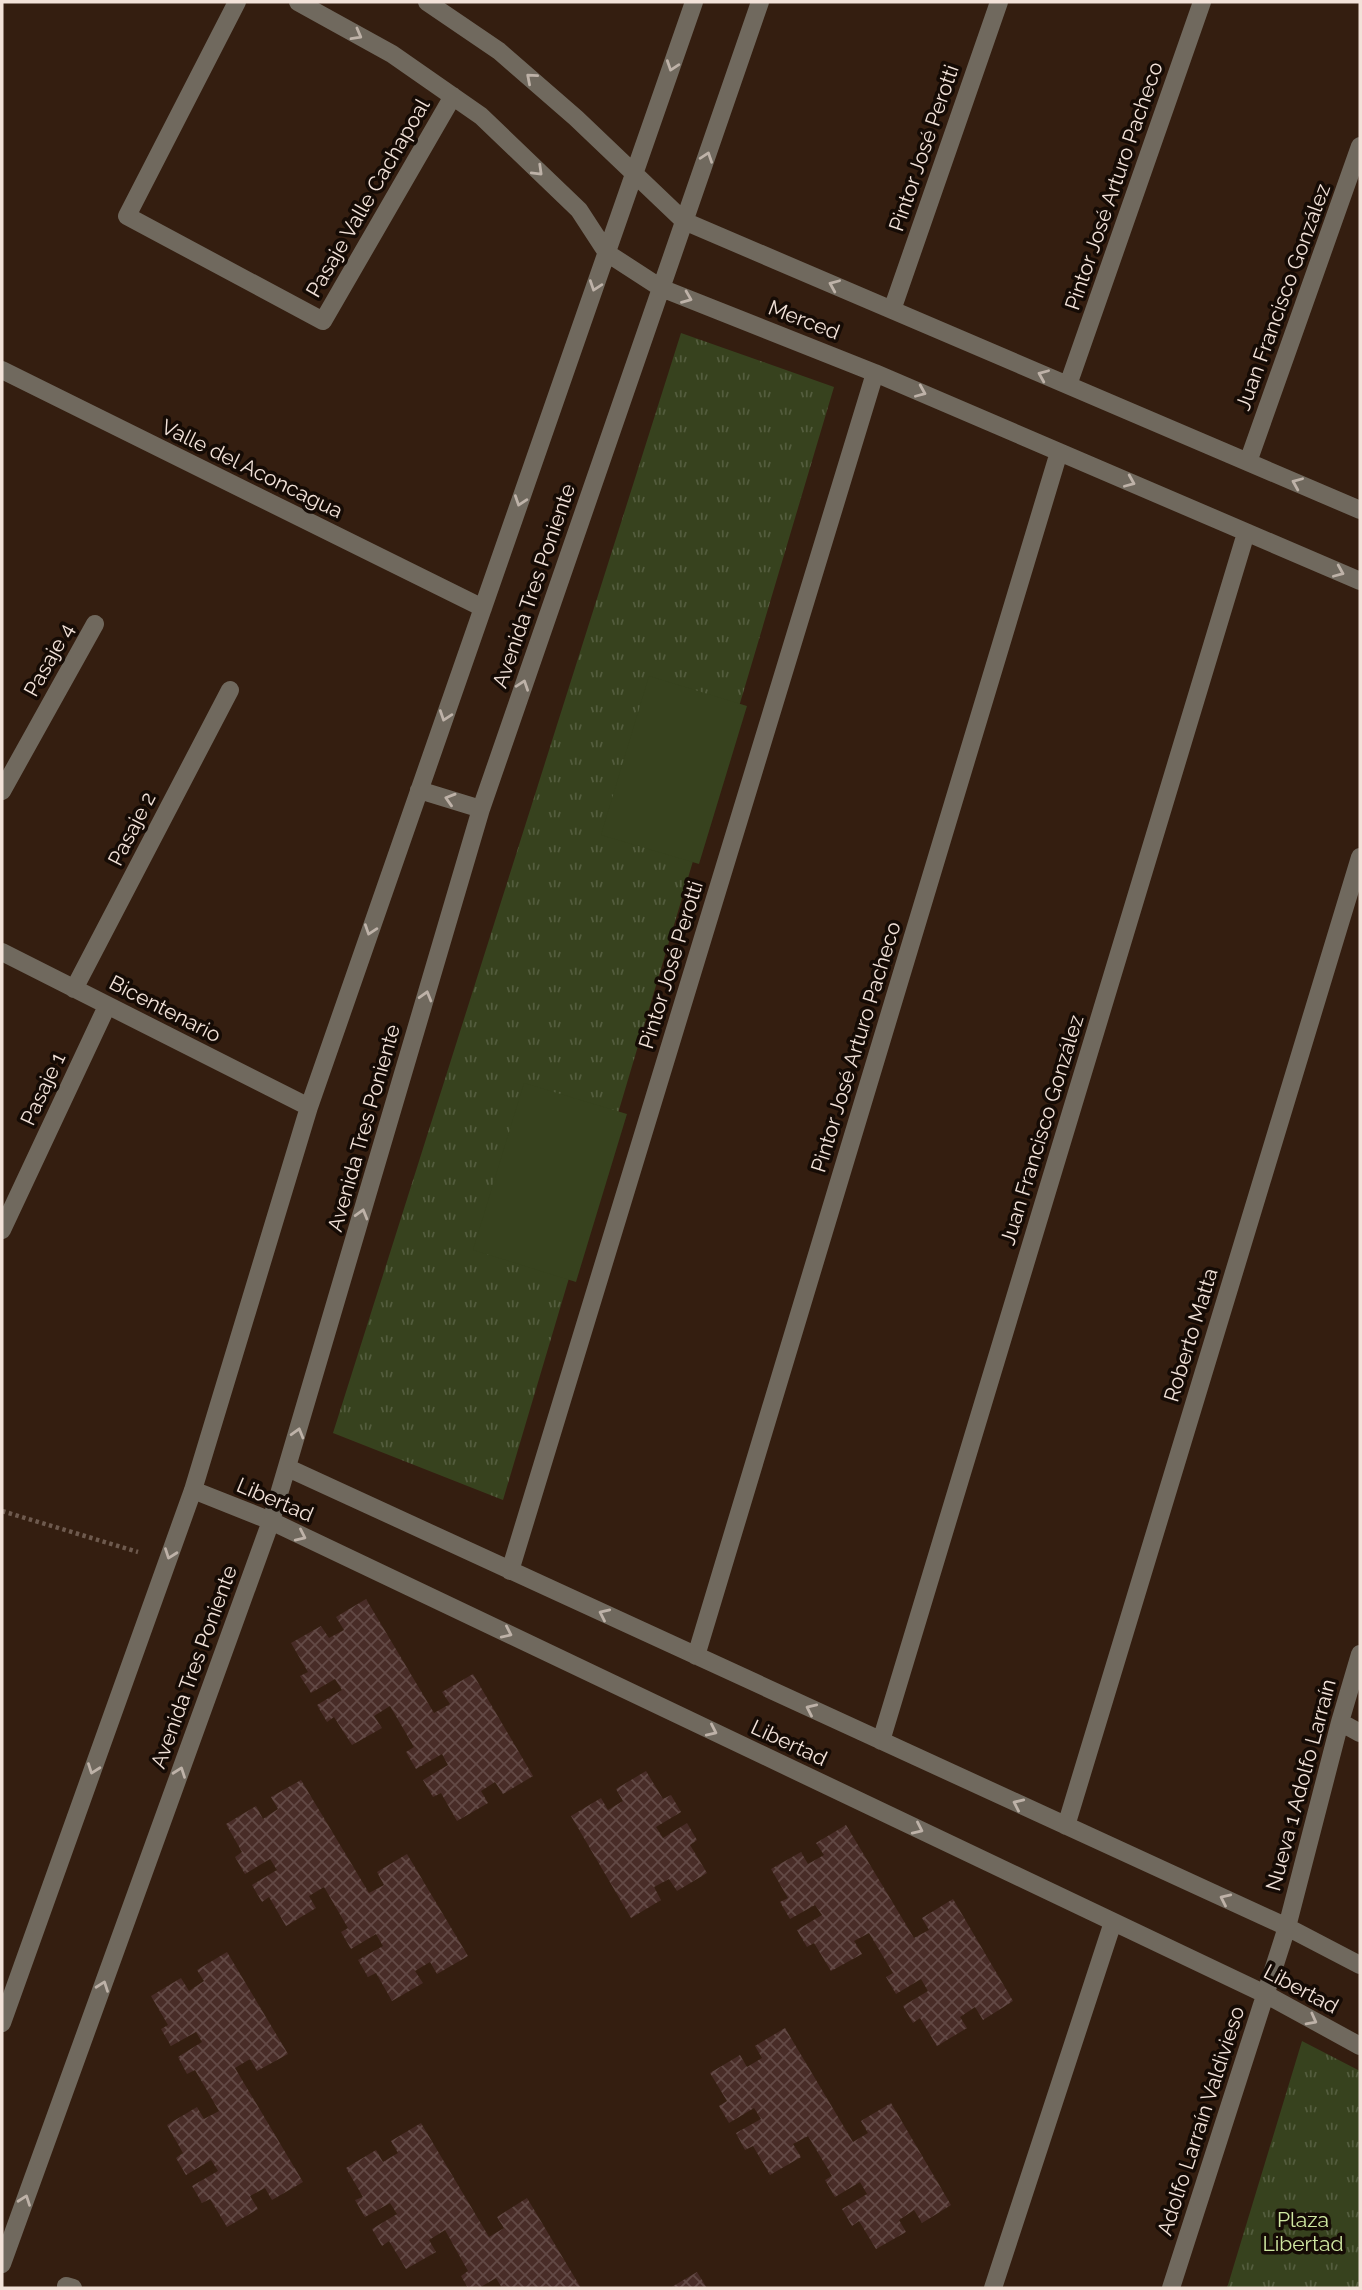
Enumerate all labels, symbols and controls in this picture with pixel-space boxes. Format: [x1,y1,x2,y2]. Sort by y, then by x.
one-way arrow [350,27,363,40]
street label: Pintor José Arturo Pacheco [1059,58,1168,313]
one-way arrow [666,60,680,72]
street label: Pintor José Perotti [883,61,964,234]
one-way arrow [526,74,539,86]
street label: Pasaje Valle Cachapoal [300,94,435,301]
one-way arrow [699,151,713,163]
one-way arrow [530,162,543,175]
street label: Juan Francisco González [1230,180,1335,414]
one-way arrow [589,279,603,292]
one-way arrow [829,279,841,293]
one-way arrow [680,290,692,304]
street label: Merced [765,295,843,345]
one-way arrow [1038,369,1050,383]
one-way arrow [913,384,926,398]
street label: Valle del Aconcagua [157,414,347,523]
one-way arrow [1123,474,1135,488]
one-way arrow [1292,478,1304,492]
street label: Avenida Tres Poniente [487,480,580,691]
one-way arrow [514,494,528,506]
one-way arrow [1332,564,1344,578]
street label: Pasaje 4 [18,619,79,701]
one-way arrow [515,680,529,692]
one-way arrow [439,709,453,721]
street label: Pasaje 2 [102,788,161,870]
one-way arrow [444,793,456,808]
street label: Pintor José Perotti [633,878,708,1052]
street label: Pintor José Arturo Pacheco [805,919,906,1175]
one-way arrow [364,924,378,936]
street label: Bicentenario [105,970,225,1047]
one-way arrow [418,990,432,1002]
street label: Juan Francisco González [995,1012,1088,1248]
street label: Avenida Tres Poniente [322,1021,405,1234]
street label: Pasaje 1 [15,1048,70,1129]
one-way arrow [354,1209,369,1221]
street label: Roberto Matta [1158,1265,1223,1405]
one-way arrow [290,1427,305,1439]
street label: Libertad [233,1472,317,1527]
one-way arrow [294,1527,306,1541]
one-way arrow [164,1548,178,1560]
street label: Avenida Tres Poniente [145,1562,242,1772]
one-way arrow [599,1608,611,1622]
one-way arrow [500,1625,512,1639]
street label: Nueva 1 Adolfo Larraín [1260,1676,1341,1894]
one-way arrow [806,1703,818,1717]
street label: Libertad [747,1714,831,1771]
one-way arrow [705,1723,717,1737]
one-way arrow [87,1762,101,1774]
one-way arrow [172,1766,186,1778]
one-way arrow [1013,1798,1025,1812]
one-way arrow [911,1821,923,1835]
one-way arrow [1219,1893,1232,1907]
street label: Libertad [1260,1959,1343,2019]
one-way arrow [94,1980,108,1992]
street label: Adolfo Larraín Valdivieso [1152,2003,1249,2239]
one-way arrow [1305,2012,1318,2025]
one-way arrow [17,2194,31,2206]
park label: Plaza Libertad [1262,2207,1344,2256]

